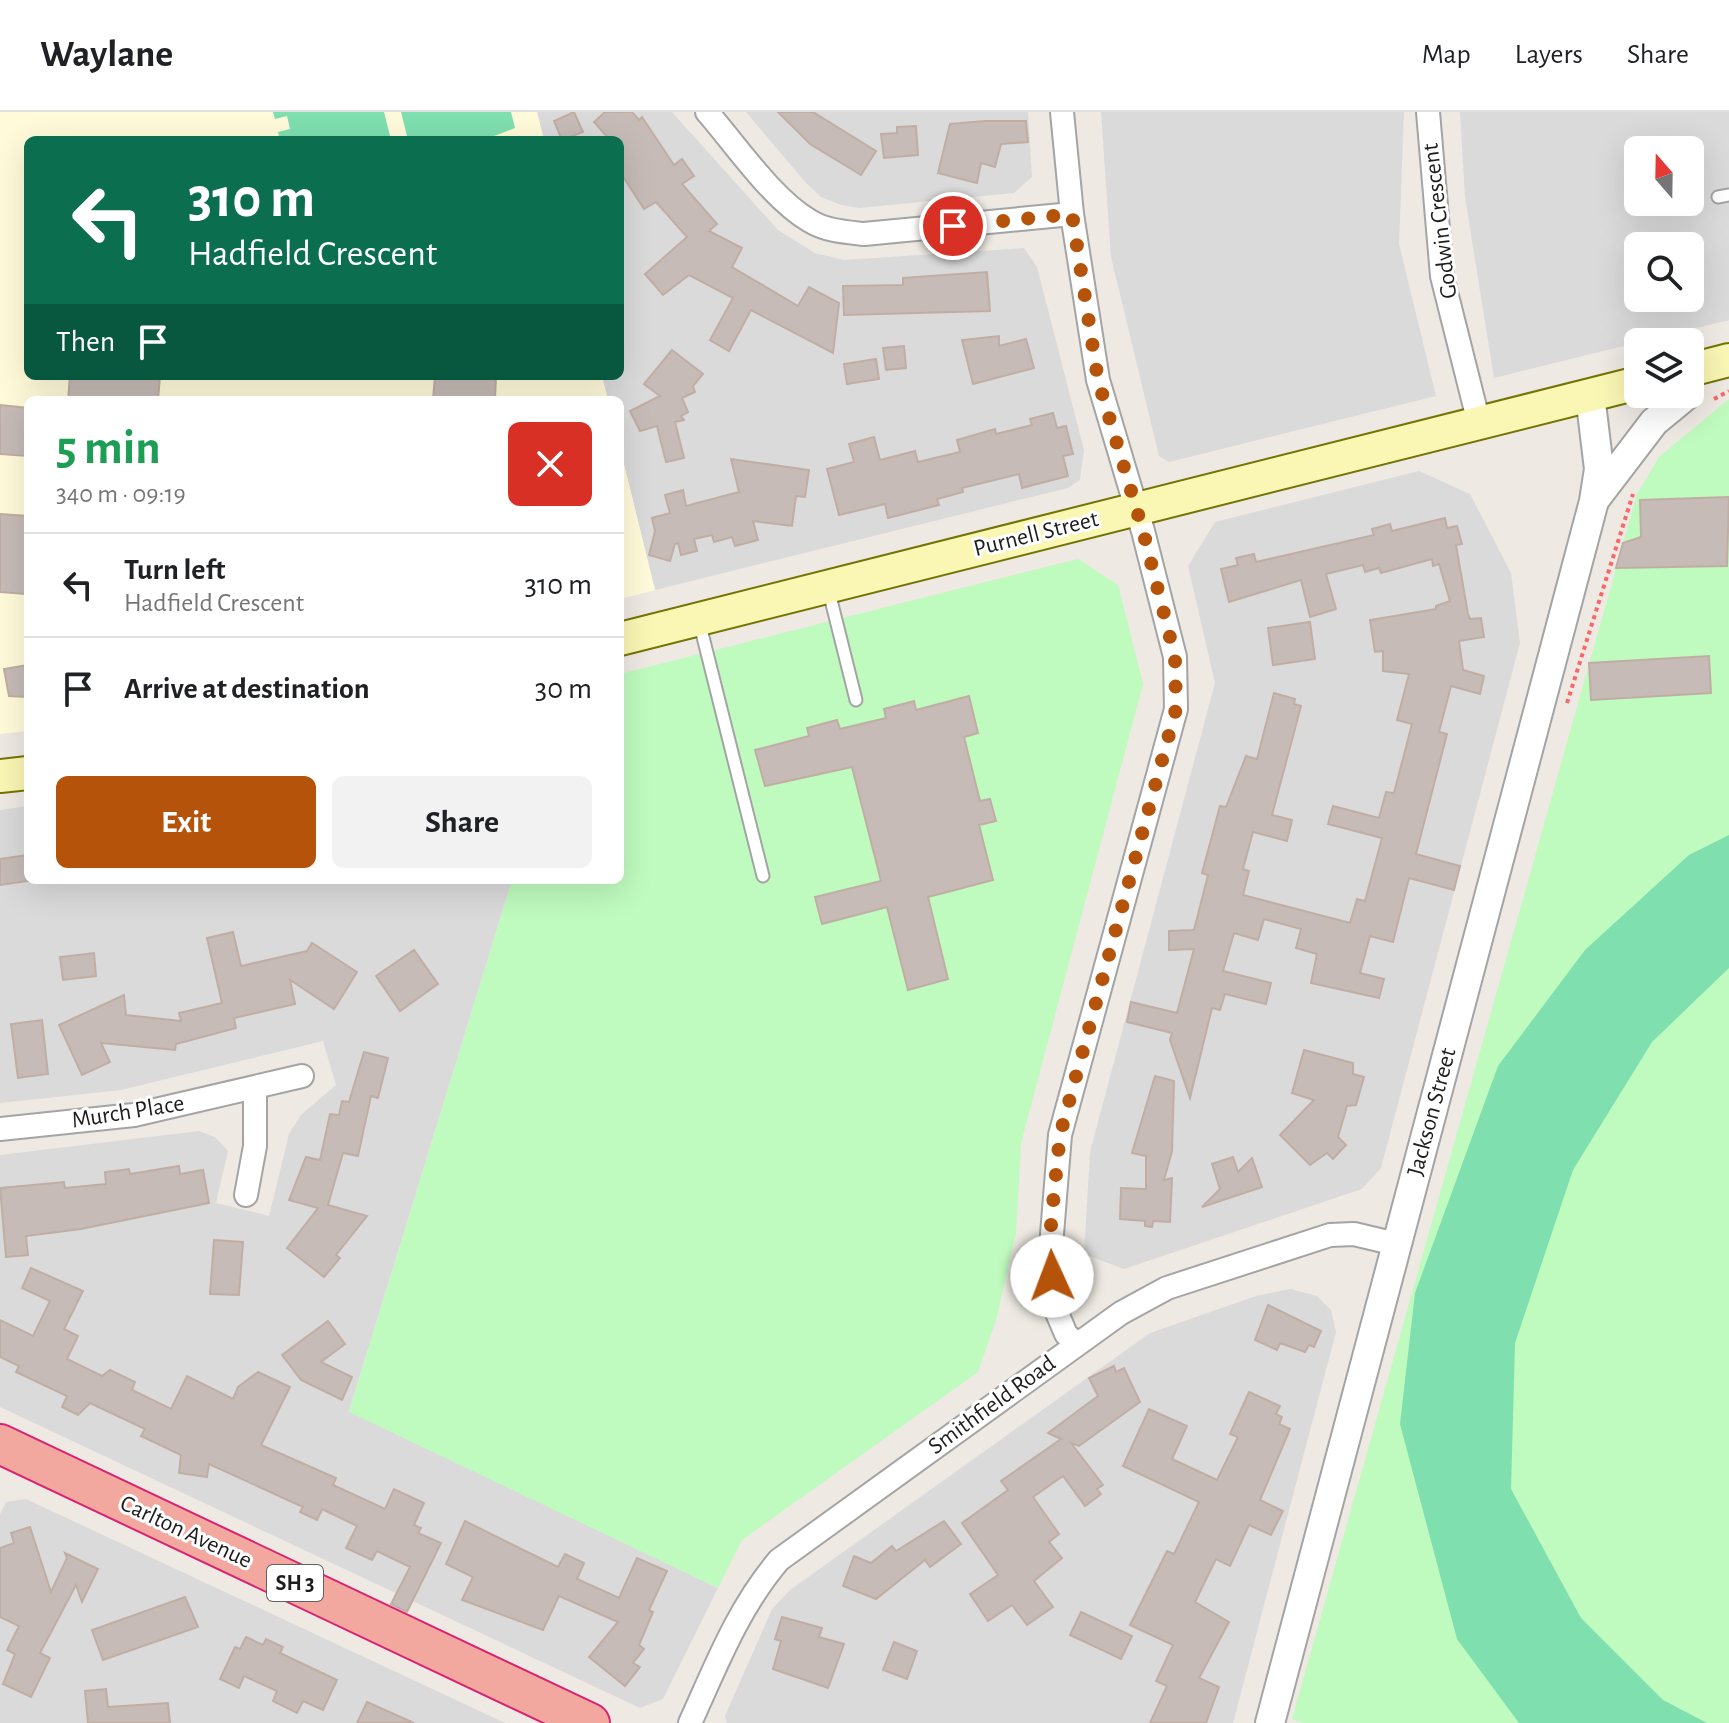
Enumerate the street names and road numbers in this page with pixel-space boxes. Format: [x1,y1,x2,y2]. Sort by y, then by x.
street label: Godwin Crescent [1419,142,1461,300]
street label: Purnell Street [971,507,1101,561]
street label: Jackson Street [1403,1045,1461,1179]
street label: Murch Place [70,1091,186,1133]
street label: Smithfield Road [924,1351,1060,1459]
street label: Carlton Avenue [116,1491,256,1573]
road number: SH 3 [267,1565,323,1601]

